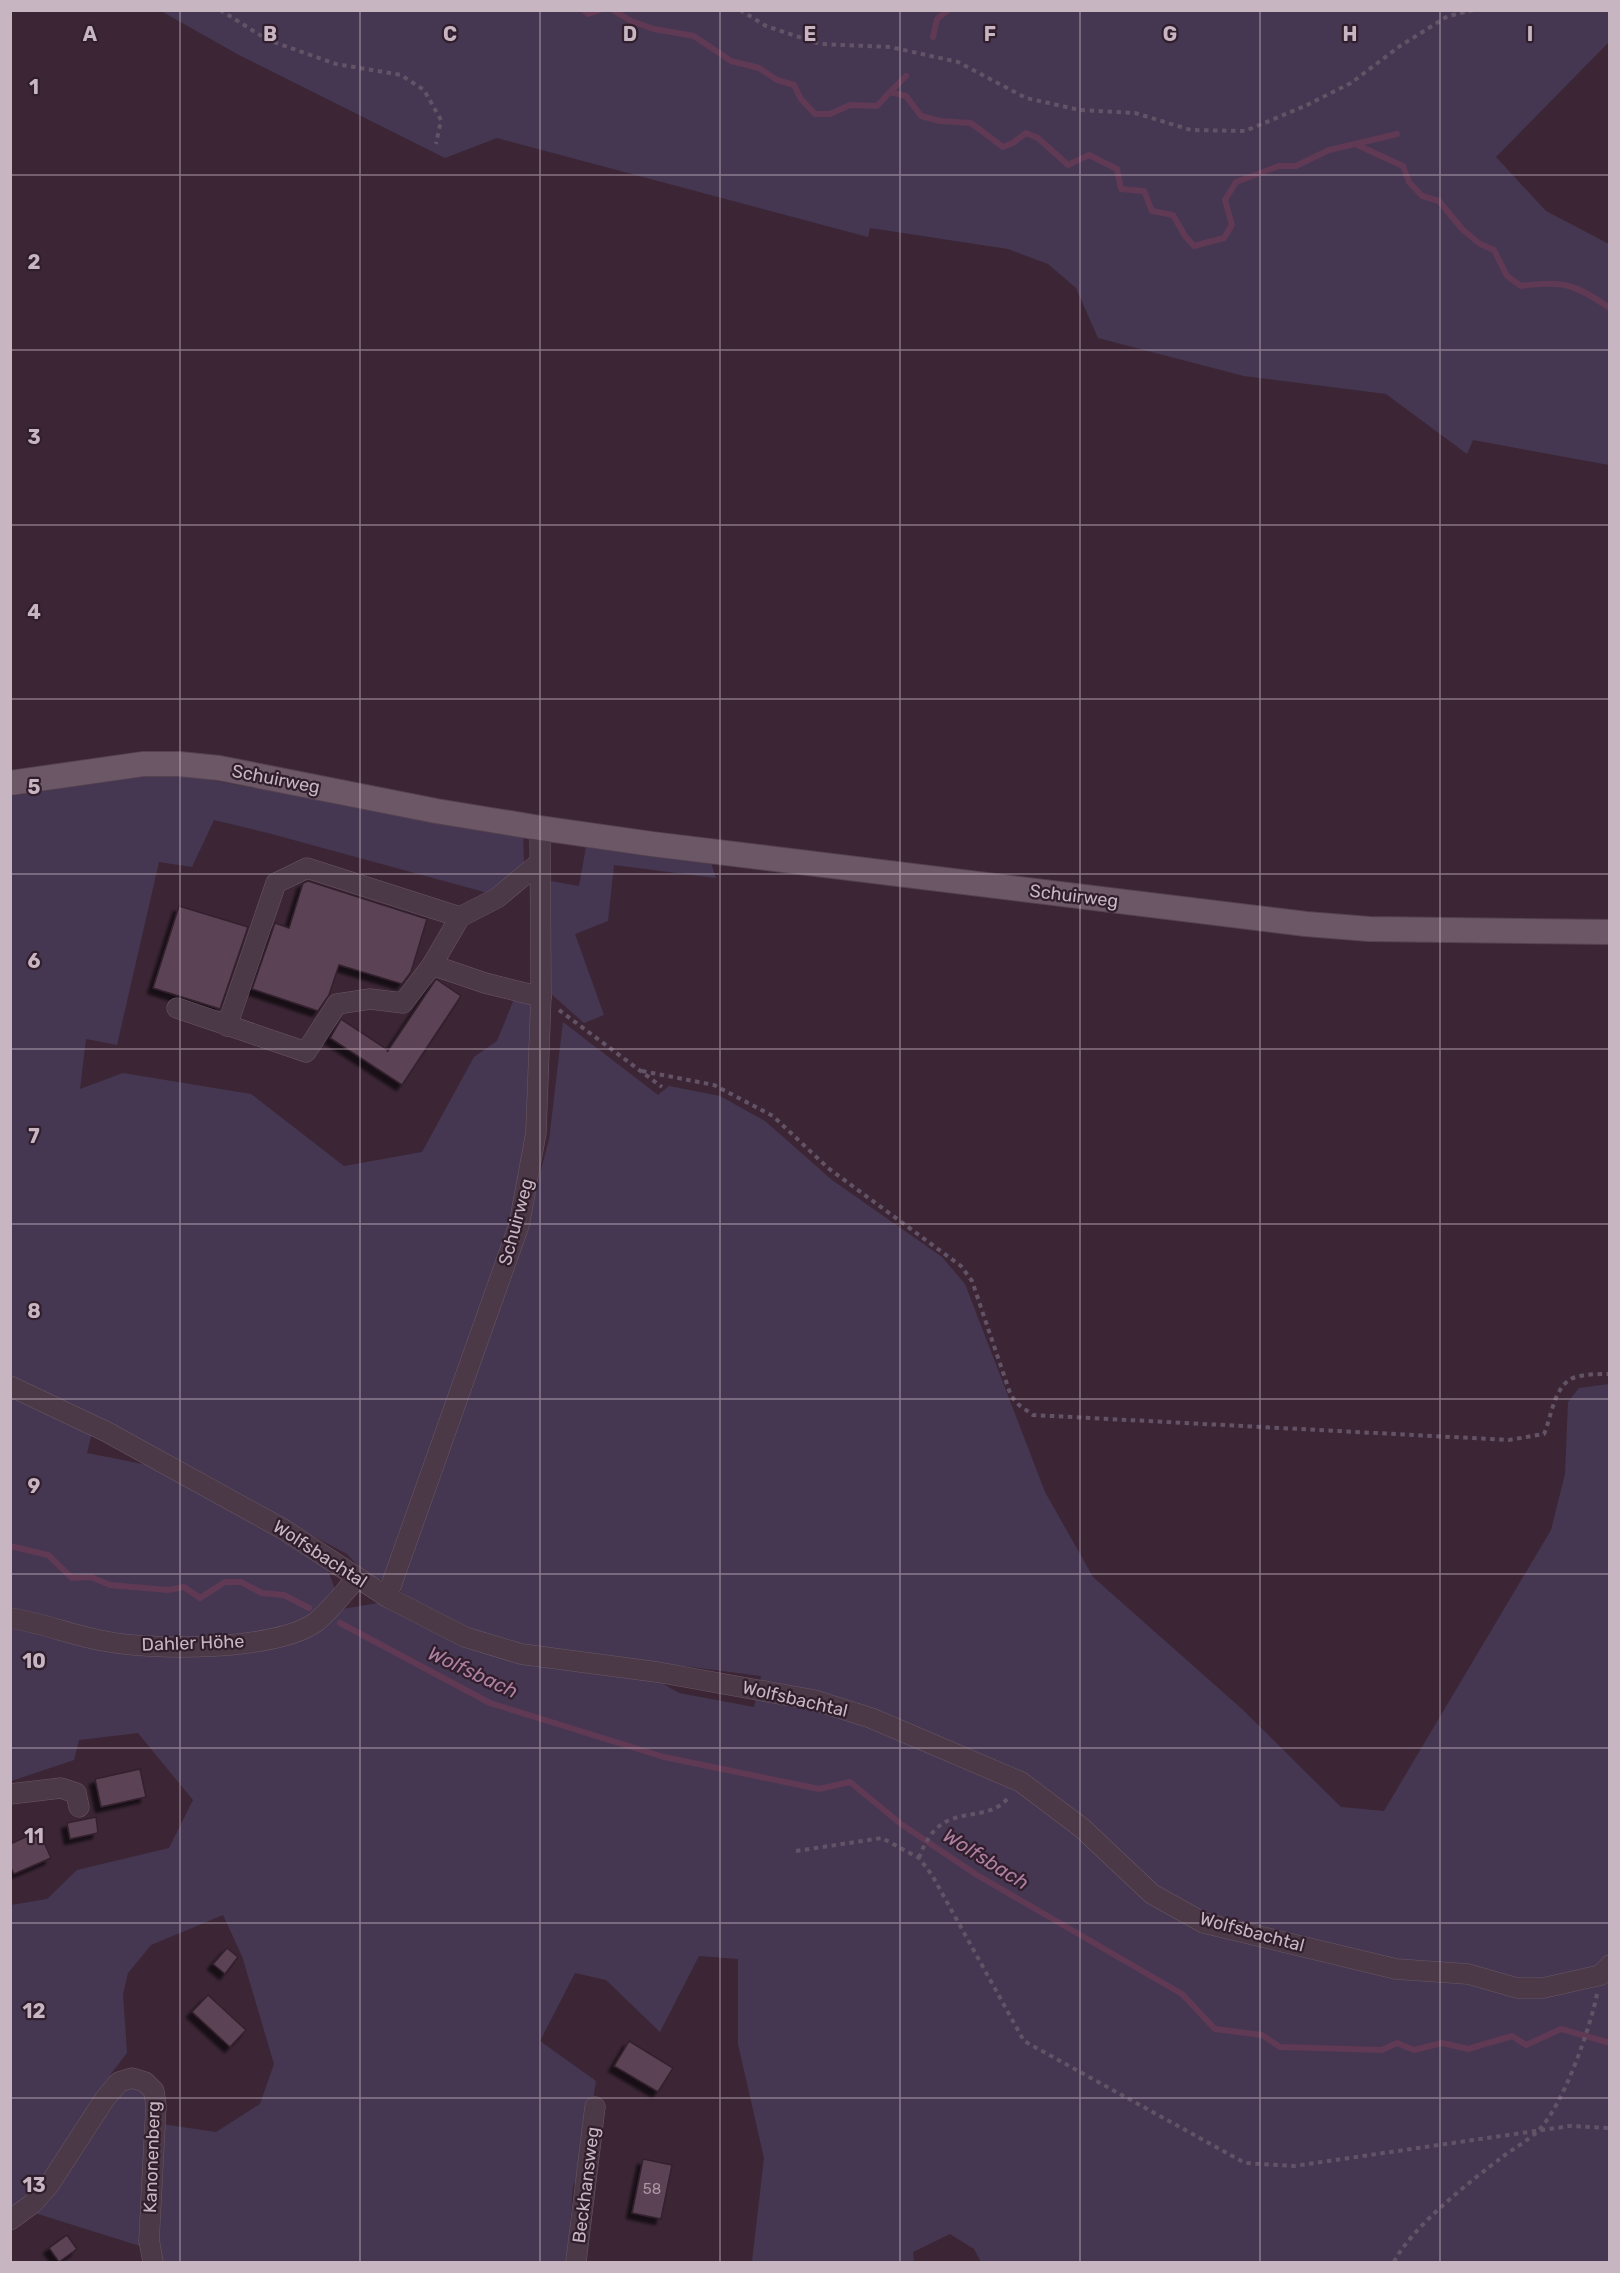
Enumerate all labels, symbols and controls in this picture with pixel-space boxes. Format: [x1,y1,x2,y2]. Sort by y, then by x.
text: A [83,22,98,46]
text: B [263,22,277,46]
text: C [443,22,457,46]
text: D [623,22,637,46]
text: E [804,22,816,46]
text: F [984,22,996,46]
text: G [1163,22,1177,46]
text: H [1343,22,1357,46]
text: I [1527,22,1533,46]
text: 1 [29,75,39,99]
text: 2 [28,250,41,274]
text: 3 [27,425,41,449]
text: 4 [27,600,41,624]
street label: Schuirweg [230,760,322,798]
text: 5 [28,775,41,799]
street label: Schuirweg [1028,880,1120,912]
text: 6 [27,949,41,973]
text: 7 [28,1124,40,1148]
street label: Schuirweg [494,1176,538,1268]
text: 8 [27,1299,41,1323]
text: 9 [28,1474,41,1498]
street label: Wolfsbachtal [269,1515,371,1593]
street label: Dahler Höhe [141,1630,245,1656]
water label: Wolfsbach [424,1641,522,1703]
text: 10 [22,1649,46,1673]
street label: Wolfsbachtal [740,1676,850,1722]
water label: Wolfsbach [939,1823,1033,1895]
text: 11 [24,1824,44,1848]
street label: Wolfsbachtal [1197,1907,1307,1957]
text: 12 [23,1999,45,2023]
street label: Kanonenberg [139,2101,165,2213]
street label: Beckhansweg [568,2126,604,2244]
text: 13 [22,2173,46,2197]
house number: 58 [643,2180,661,2198]

